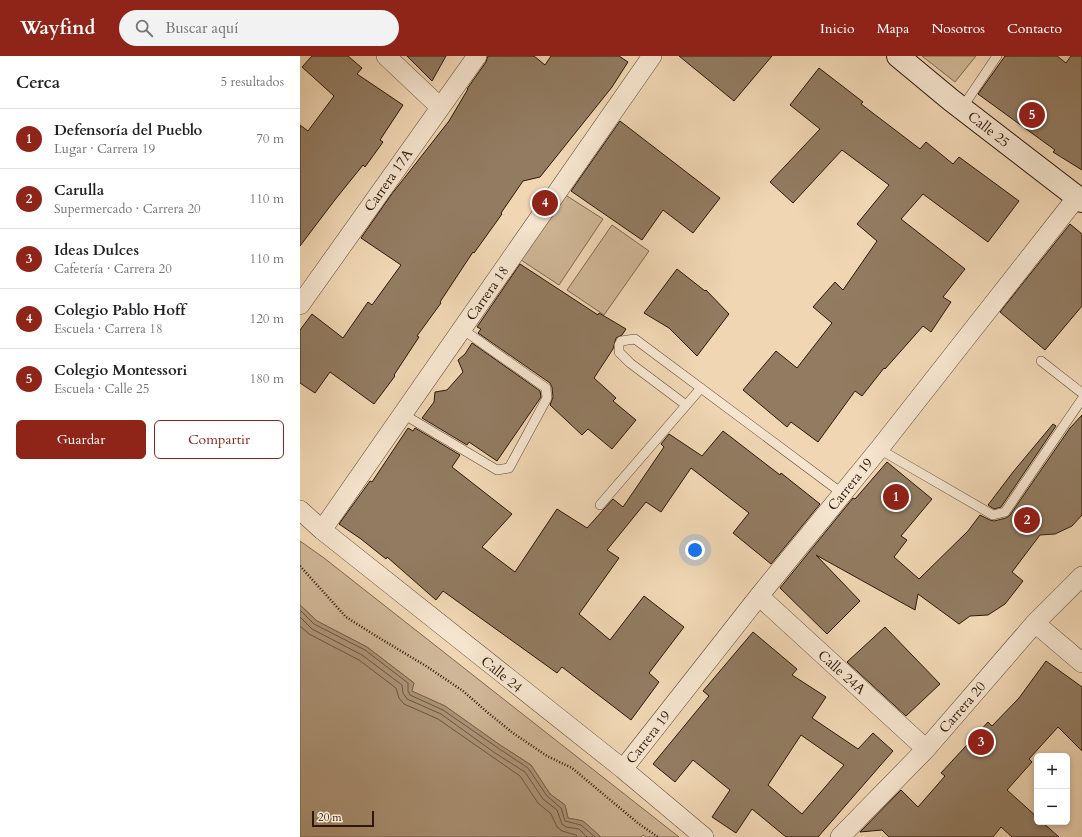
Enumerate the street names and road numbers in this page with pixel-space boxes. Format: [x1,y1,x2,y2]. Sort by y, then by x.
street label: Calle 25 [964,107,1014,152]
street label: Carrera 17A [360,145,417,215]
street label: Carrera 18 [462,262,513,324]
street label: Carrera 19 [823,454,877,515]
street label: Calle 24A [814,646,870,699]
street label: Calle 24 [477,652,526,697]
street label: Carrera 20 [935,677,990,737]
street label: Carrera 19 [622,707,675,768]

